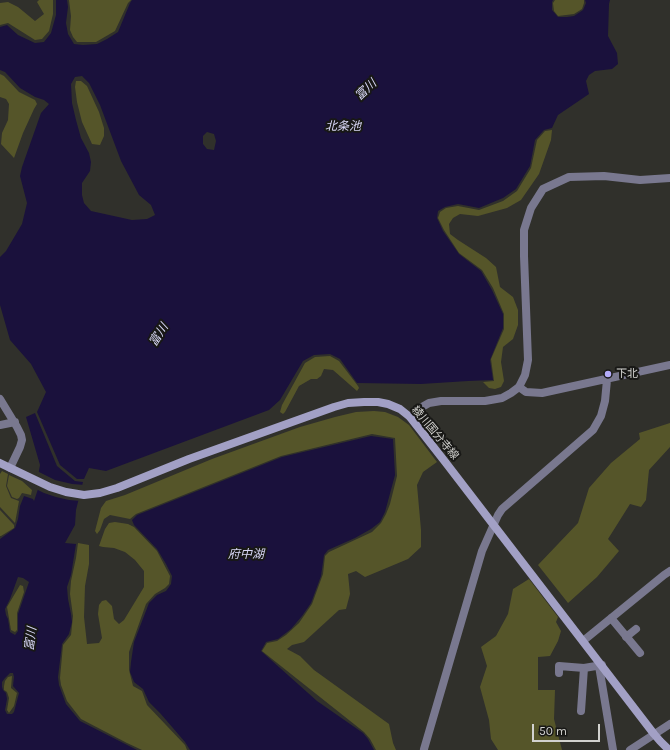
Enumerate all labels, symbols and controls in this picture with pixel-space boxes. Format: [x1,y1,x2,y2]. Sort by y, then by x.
water label: 富川 [352,77,380,103]
water label: 北条池 [325,120,361,134]
water label: 富川 [146,321,172,349]
place label: 下北 [616,367,638,381]
marker: 下北 [603,369,613,379]
street label: 綾川国分寺線 [409,403,461,463]
water label: 府中湖 [228,548,264,562]
water label: 富川 [22,626,40,652]
scale bar [534,716,602,742]
text: 50 m [539,724,567,738]

